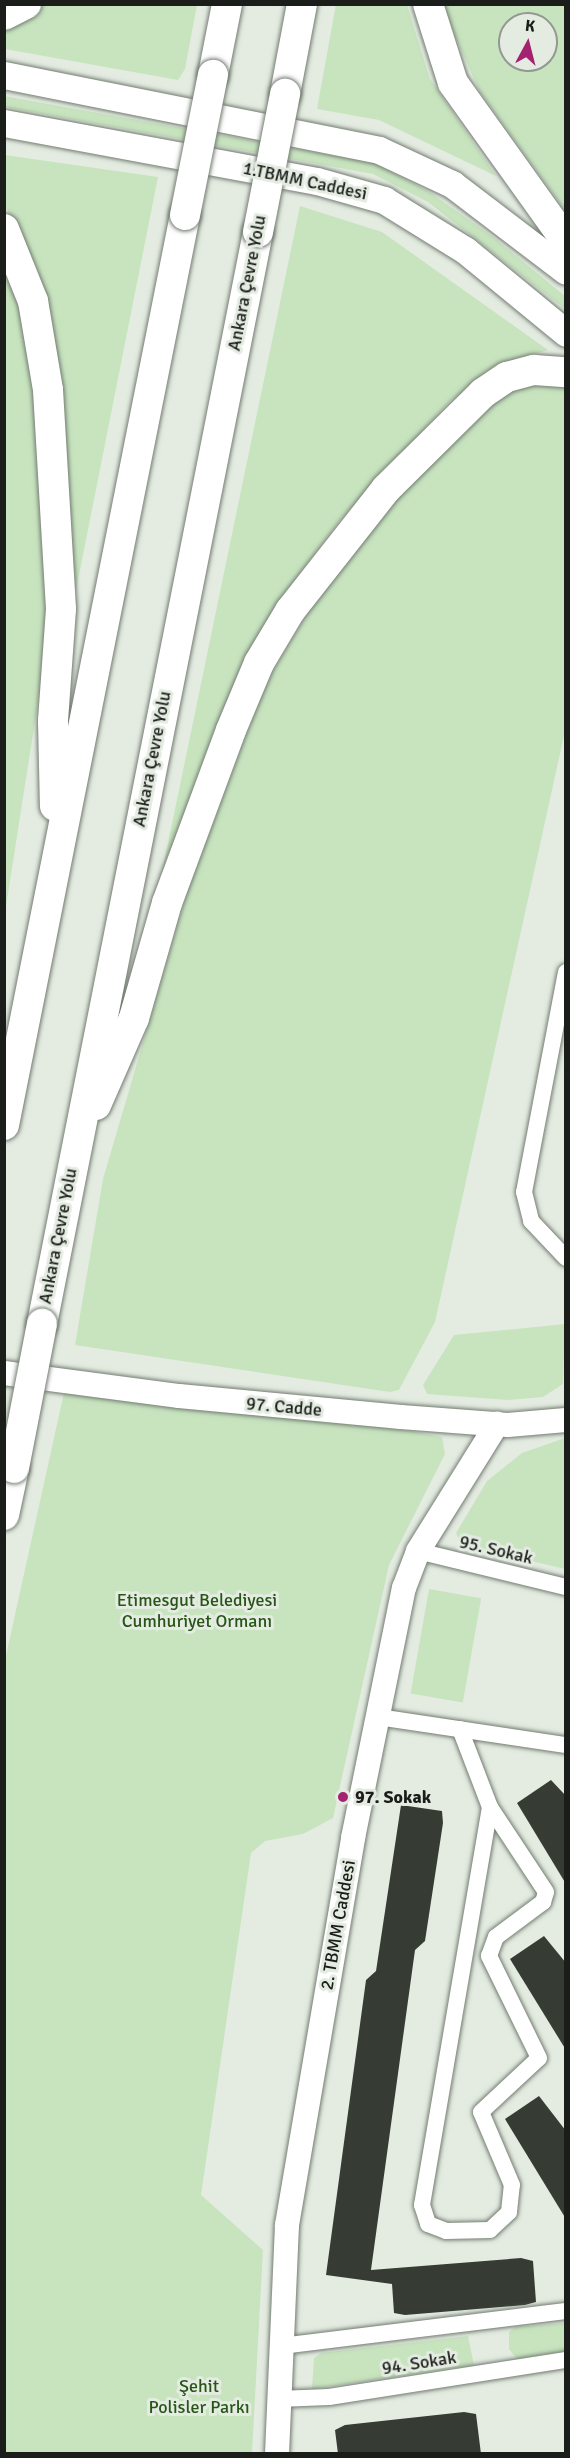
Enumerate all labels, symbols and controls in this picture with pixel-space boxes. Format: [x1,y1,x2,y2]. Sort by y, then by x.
north arrow [498,12,558,72]
text: K [524,16,536,37]
street label: 1.TBMM Caddesi [241,157,369,205]
street label: Ankara Çevre Yolu [223,213,271,353]
street label: Ankara Çevre Yolu [128,689,176,829]
street label: Ankara Çevre Yolu [34,1166,82,1306]
street label: 97. Cadde [245,1393,323,1421]
street label: 95. Sokak [457,1531,535,1569]
park label: Etimesgut Belediyesi Cumhuriyet Ormanı [117,1590,277,1632]
place label: 97. Sokak [355,1786,431,1808]
marker: 97. Sokak [336,1790,350,1804]
street label: 2. TBMM Caddesi [316,1858,360,1992]
street label: 94. Sokak [380,2346,458,2380]
park label: Şehit Polisler Parkı [148,2376,250,2418]

